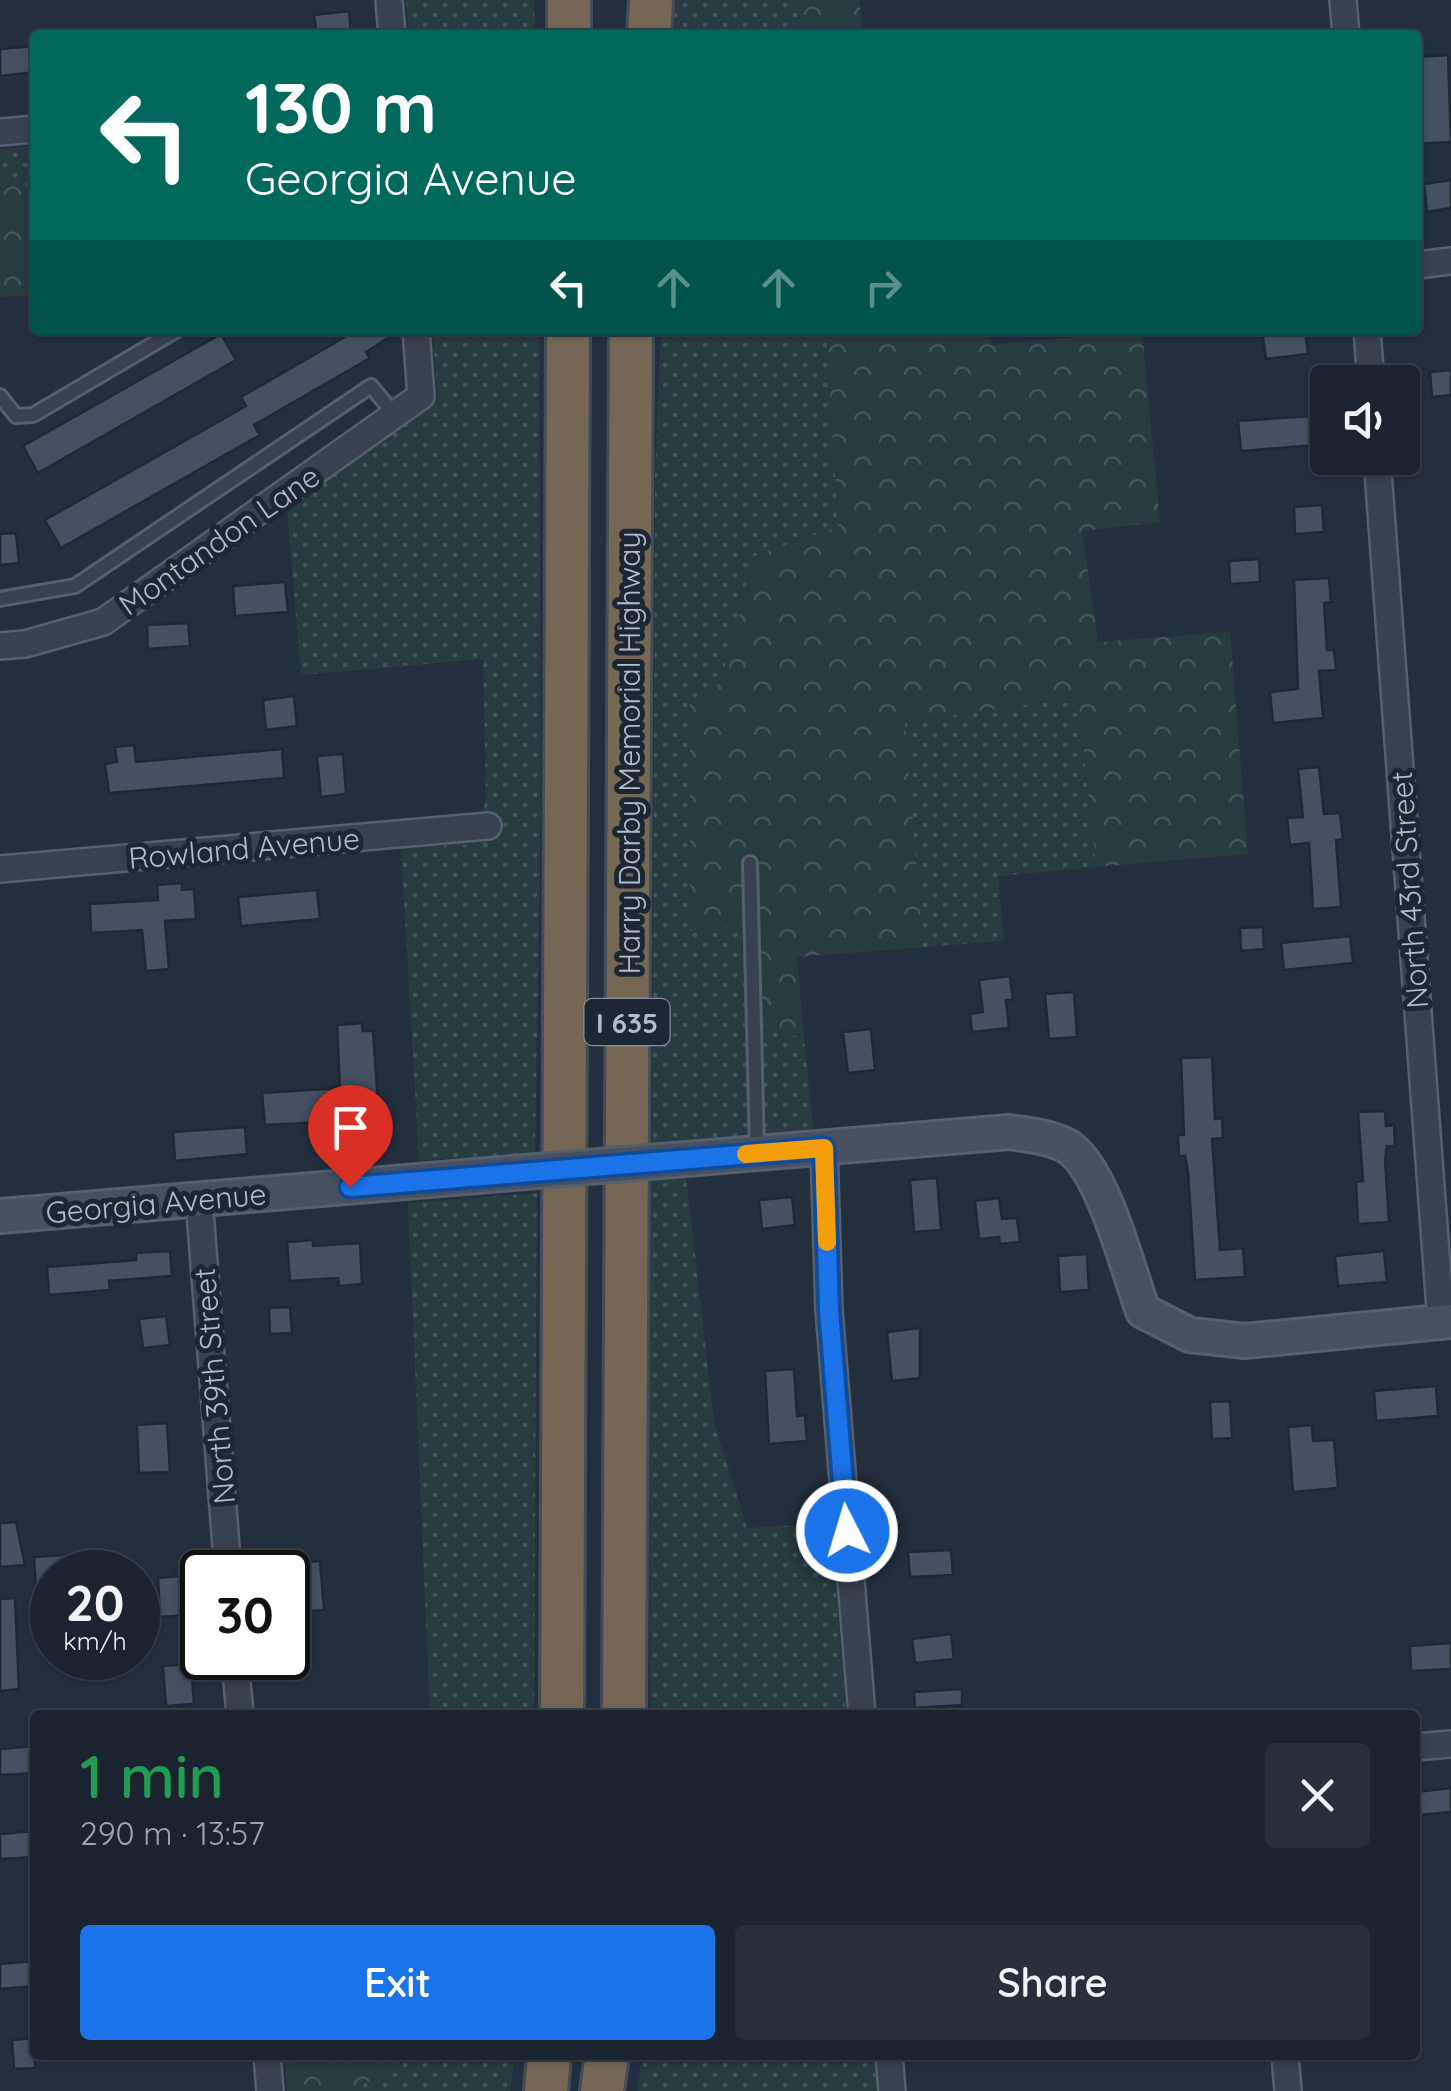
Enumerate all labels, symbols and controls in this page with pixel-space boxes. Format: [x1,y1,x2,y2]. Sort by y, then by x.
text: 130 m [245,63,437,151]
icon: left [80,70,210,200]
text: Georgia Avenue [245,150,577,206]
icon: left [541,260,596,315]
icon: ahead [646,260,701,315]
icon: ahead [751,260,806,315]
icon: right [856,260,911,315]
map controls [1310,365,1420,475]
button: sound [1310,365,1420,475]
street label: Montandon Lane [111,457,327,623]
street label: Harry Darby Memorial Highway [610,532,648,974]
street label: North 43rd Street [1382,770,1436,1010]
street label: Rowland Avenue [127,819,361,877]
road number: I 635 [584,999,670,1045]
pin [308,1085,393,1188]
icon: arrive [323,1100,378,1155]
street label: Georgia Avenue [44,1174,268,1232]
street label: North 39th Street [185,1266,243,1506]
position arrow [795,1479,899,1583]
speed limit sign: 30 [180,1550,310,1680]
text: 20 [65,1571,125,1634]
text: km/h [63,1625,127,1656]
text: 1 min [80,1738,224,1813]
button: close [1265,1743,1370,1848]
text: 290 m · 13:57 [80,1813,265,1853]
button: Exit [80,1925,715,2040]
button: Share [735,1925,1370,2040]

